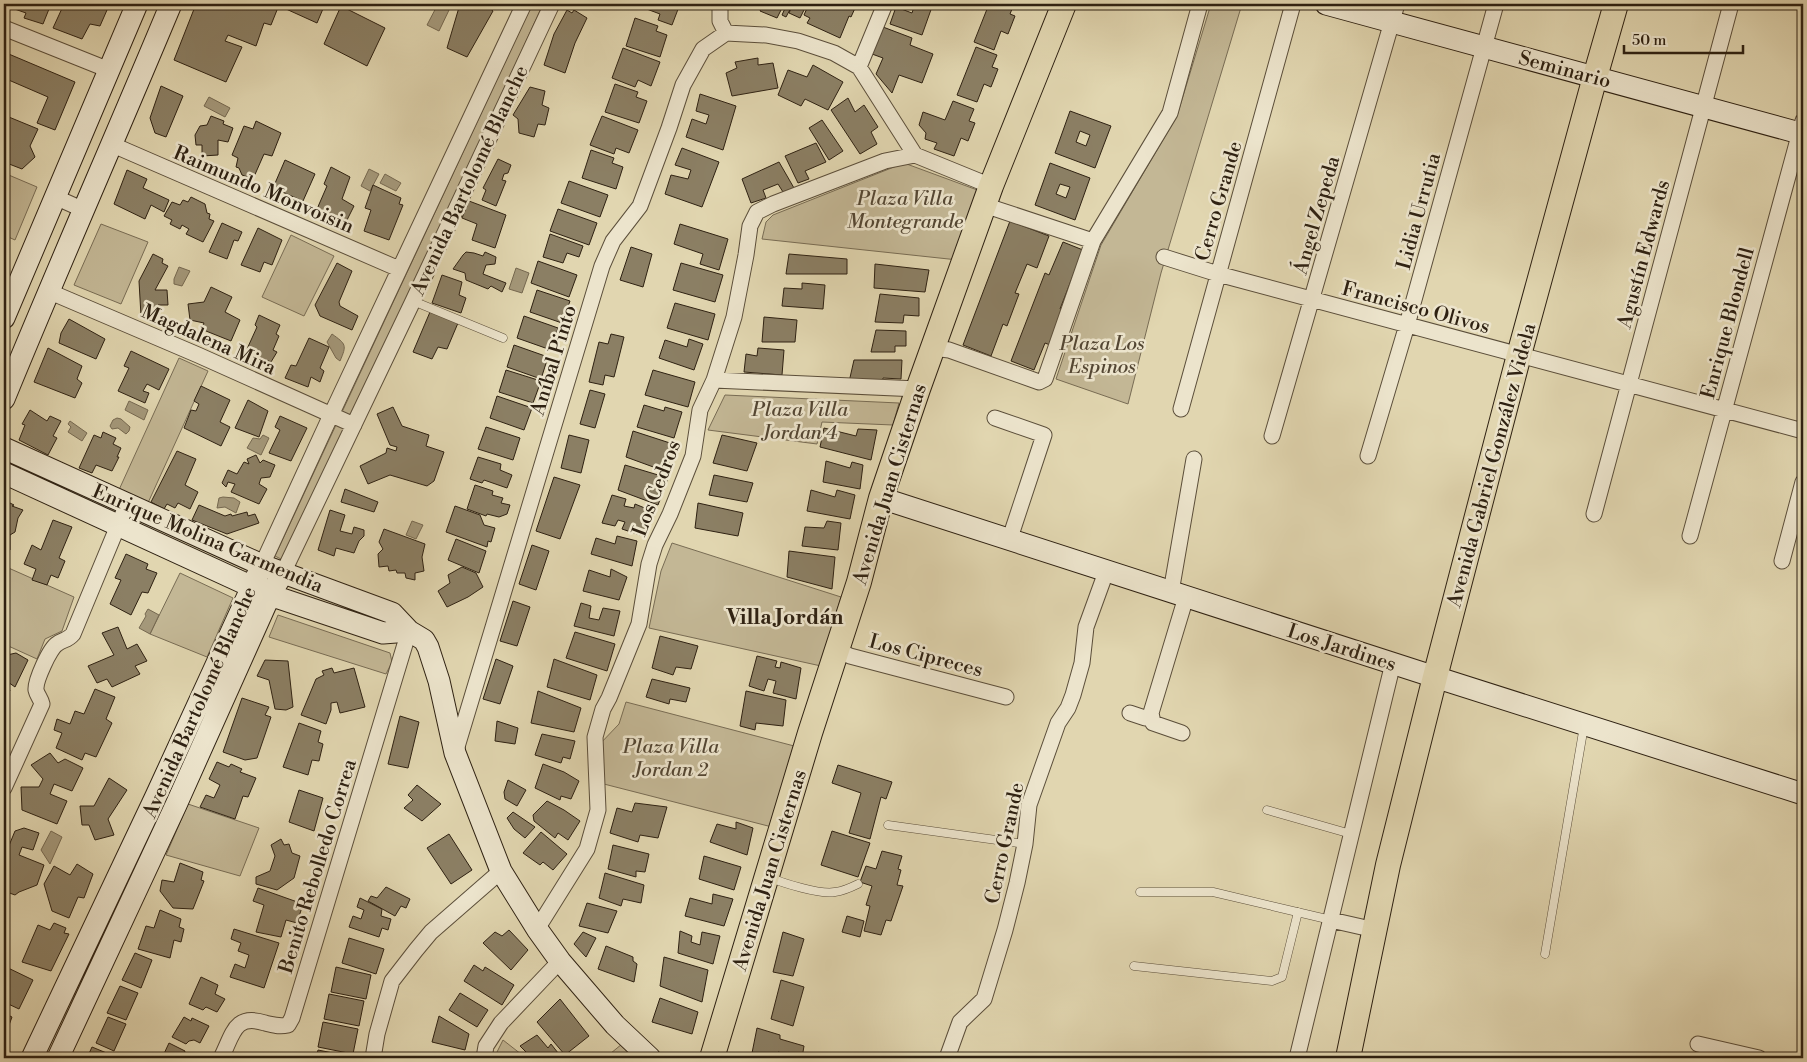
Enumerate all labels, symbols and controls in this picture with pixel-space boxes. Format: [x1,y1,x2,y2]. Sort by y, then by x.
scale bar [1624,22,1743,54]
text: 50 m [1632,31,1666,50]
street label: Seminario [1516,46,1614,95]
street label: Avenida Bartolomé Blanche [406,62,535,301]
street label: Cerro Grande [1190,139,1248,264]
street label: Raimundo Monvoisin [169,141,358,240]
street label: Lidia Urrutia [1392,149,1447,272]
street label: Ángel Zepeda [1287,152,1347,279]
street label: Agustín Edwards [1612,177,1676,332]
park label: Plaza Villa Montegrande [847,187,964,235]
street label: Enrique Blondell [1696,245,1761,402]
street label: Francisco Olivos [1339,277,1492,340]
street label: Magdalena Mira [137,300,280,382]
street label: Aníbal Pinto [526,302,583,420]
street label: Avenida Gabriel González Videla [1442,320,1543,611]
park label: Plaza Los Espinos [1058,332,1145,380]
street label: Avenida Juan Cisternas [848,381,933,589]
park label: Plaza Villa Jordan 4 [751,398,849,446]
street label: Los Cedros [628,437,687,540]
street label: Enrique Molina Garmendia [88,479,327,600]
street label: Avenida Bartolomé Blanche [138,583,263,823]
district label: Villa Jordán [725,605,844,631]
street label: Los Jardines [1284,619,1399,678]
street label: Los Cipreces [866,629,985,684]
park label: Plaza Villa Jordan 2 [622,735,720,783]
street label: Benito Rebolledo Correa [274,756,363,977]
street label: Avenida Juan Cisternas [728,767,813,975]
street label: Cerro Grande [980,780,1031,906]

